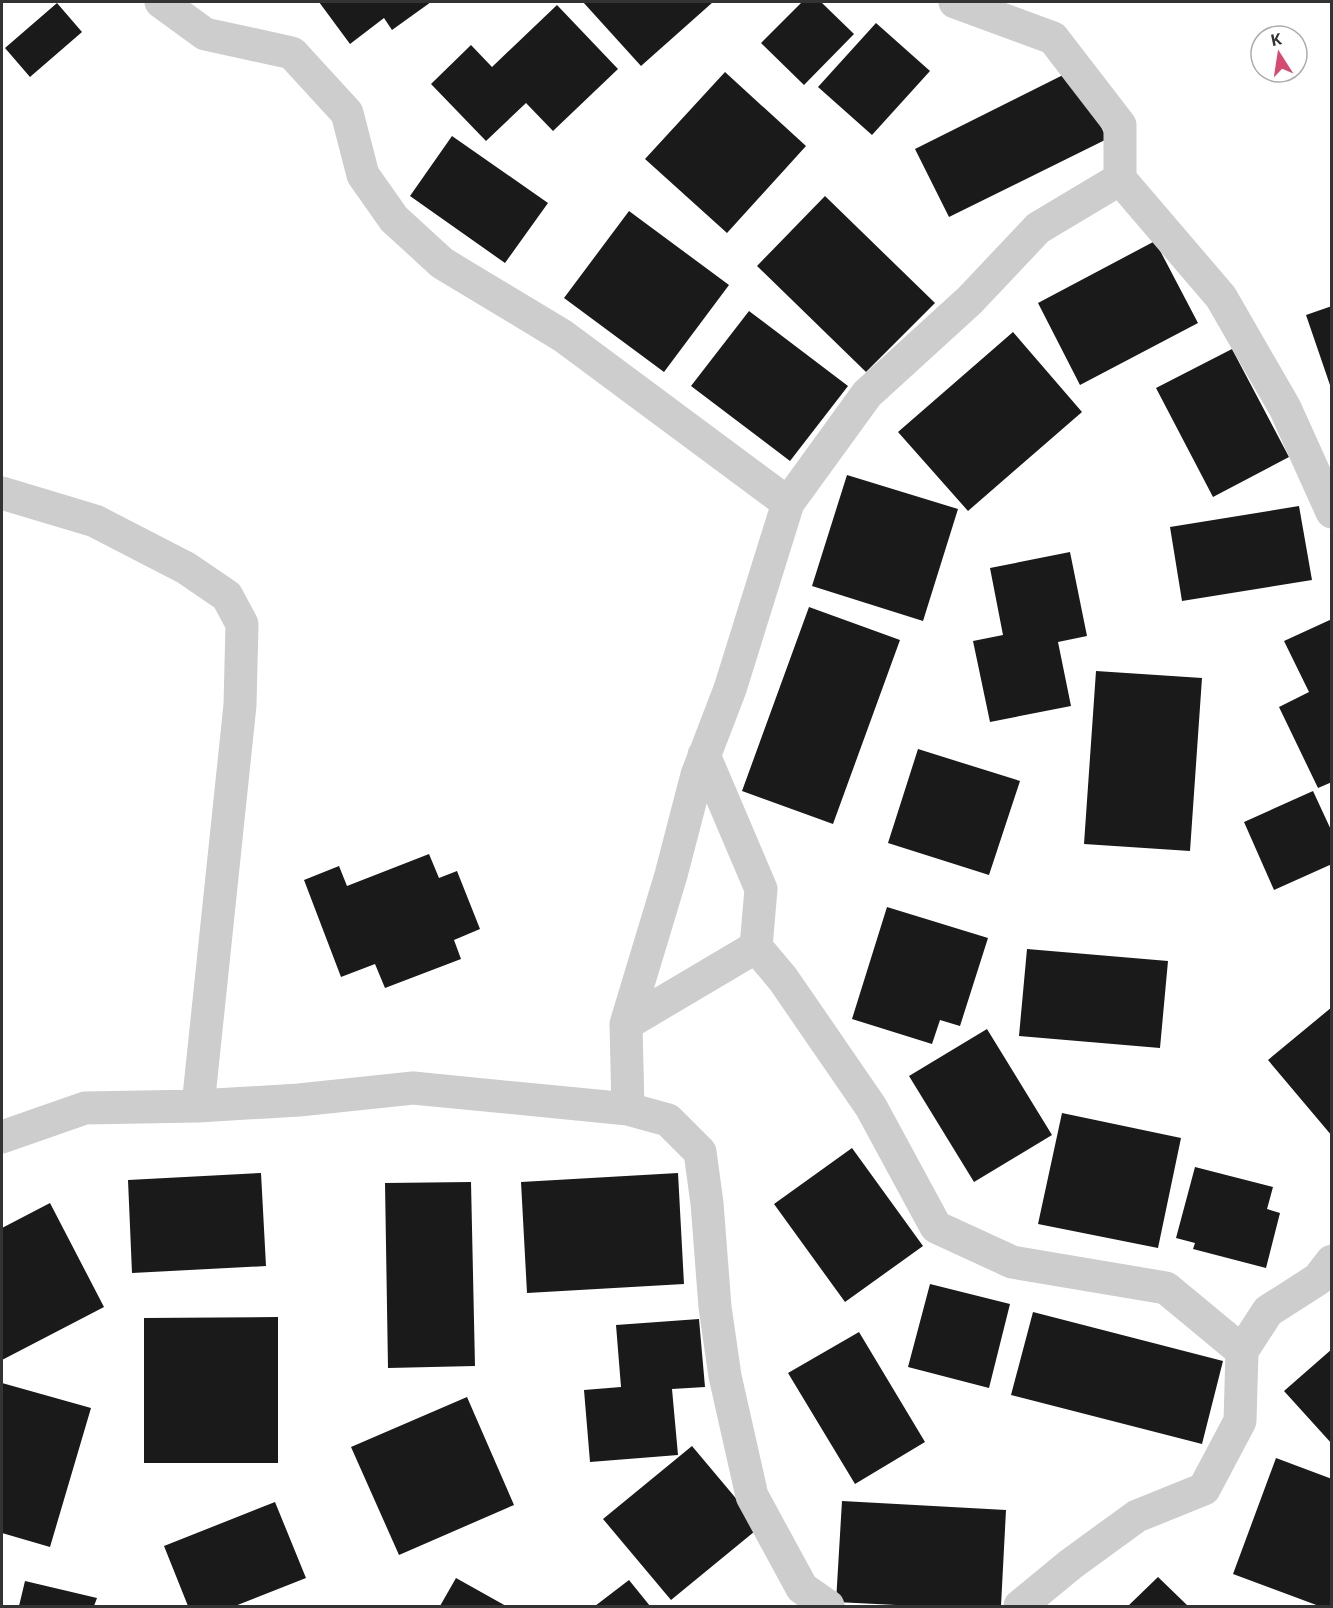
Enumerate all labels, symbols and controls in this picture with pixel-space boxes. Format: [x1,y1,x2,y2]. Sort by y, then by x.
north arrow [1249,24,1309,84]
text: K [1268,27,1284,51]

